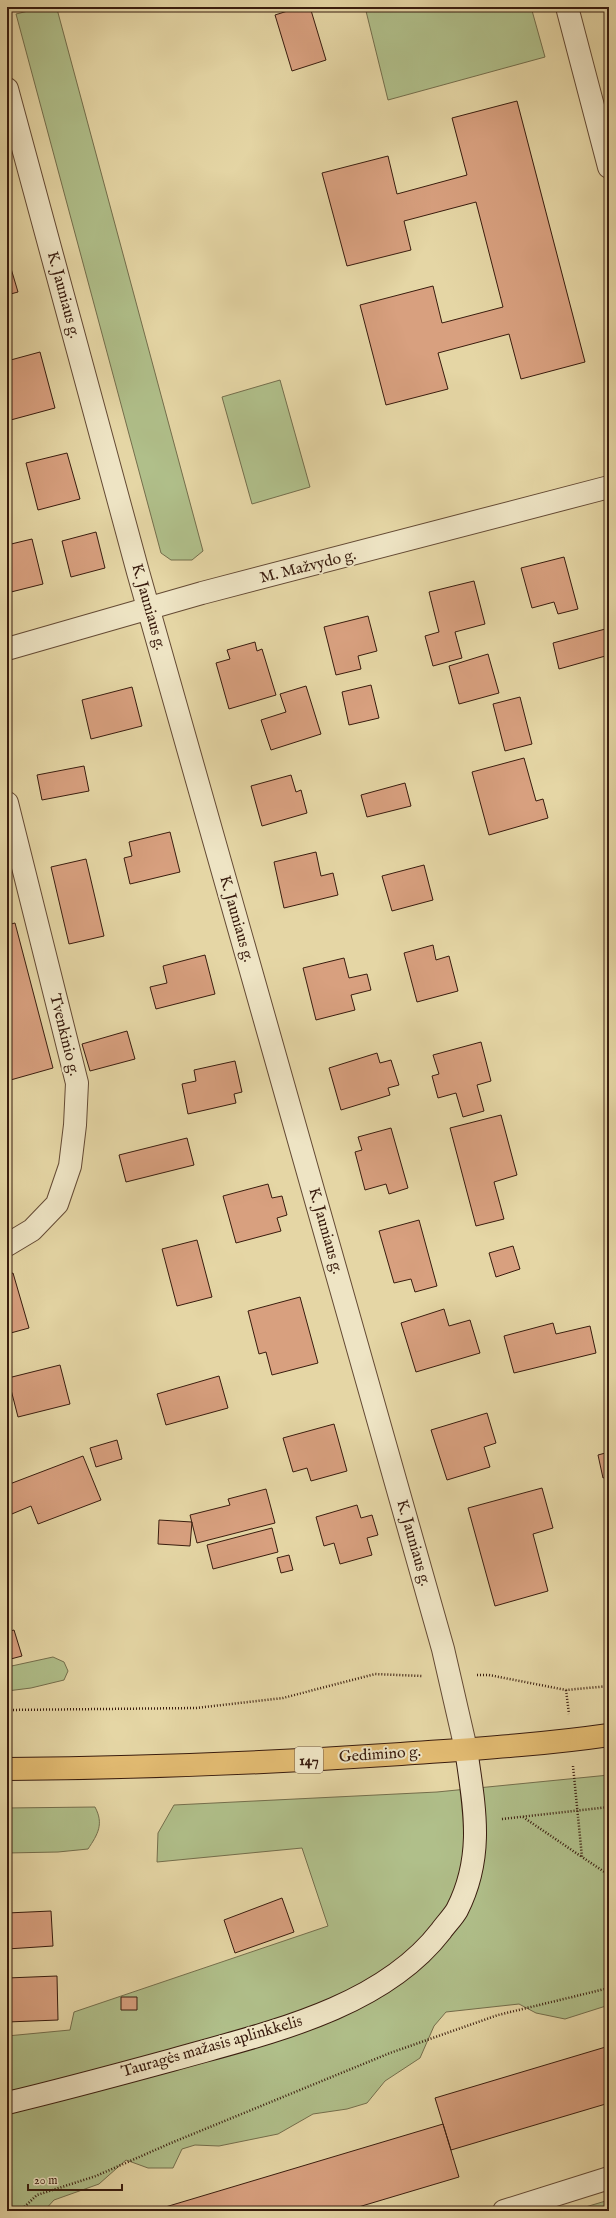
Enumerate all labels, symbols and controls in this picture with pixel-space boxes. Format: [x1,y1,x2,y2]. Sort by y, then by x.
street label: K. Jauniaus g. [42,249,84,341]
street label: M. Mažvydo g. [258,545,358,589]
street label: K. Jauniaus g. [126,561,170,653]
street label: K. Jauniaus g. [214,873,258,965]
street label: Tvenkinio g. [44,992,84,1078]
street label: K. Jauniaus g. [303,1185,347,1277]
street label: K. Jauniaus g. [391,1497,435,1589]
street label: Gedimino g. [338,1742,422,1768]
road number: 147 [295,1747,323,1773]
street label: Tauragės mažasis aplinkkelis [119,2011,305,2082]
scale bar [28,2166,122,2192]
text: 20 m [34,2173,57,2188]

